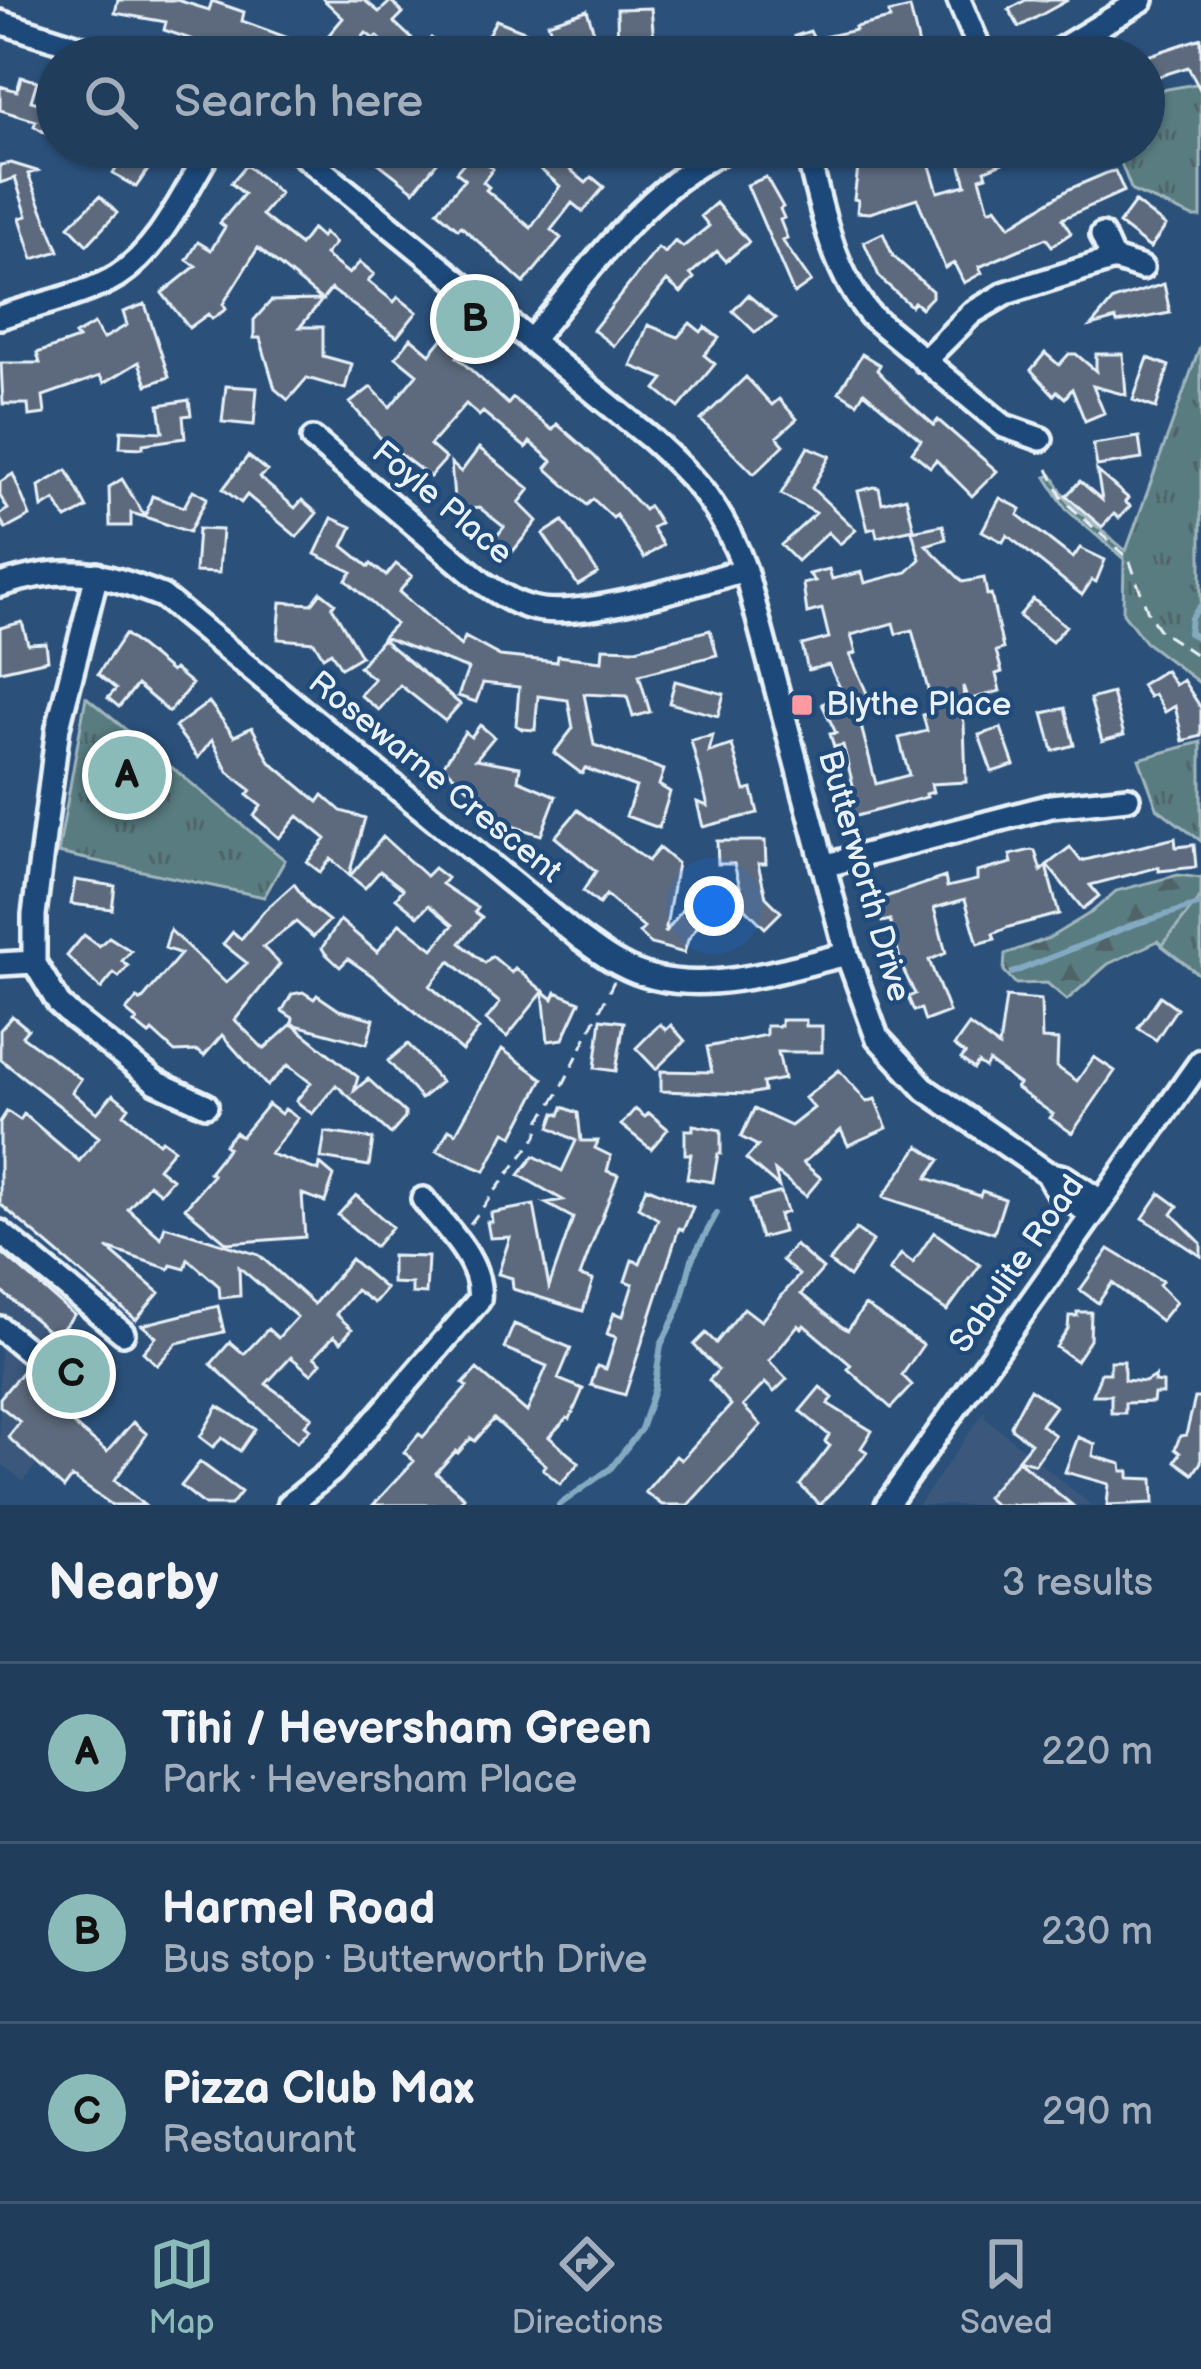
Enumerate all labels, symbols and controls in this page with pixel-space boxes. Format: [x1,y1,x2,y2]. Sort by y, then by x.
search box [36,36,1165,168]
icon: search [78,69,144,135]
text: Search here [174,75,423,130]
pin: B [436,274,514,364]
street label: Foyle Place [364,433,520,573]
street label: Rosewarne Crescent [300,663,570,891]
place label: Blythe Place [826,685,1011,725]
marker: Blythe Place [789,692,815,718]
pin: A [88,730,166,820]
street label: Butterworth Drive [809,746,919,1006]
your location [684,876,744,936]
street label: Sabulite Road [941,1167,1093,1361]
pin: C [32,1329,110,1419]
text: Nearby [48,1553,219,1614]
text: 3 results [1001,1560,1153,1607]
text: Tihi / Heversham Green [162,1702,652,1757]
text: A [75,1729,99,1776]
text: 220 m [1041,1729,1153,1776]
text: Park · Heversham Place [162,1757,577,1804]
text: Harmel Road [162,1882,435,1937]
text: B [73,1909,101,1956]
text: 230 m [1041,1909,1153,1956]
text: Bus stop · Butterworth Drive [162,1937,647,1984]
text: Pizza Club Max [162,2062,474,2117]
text: C [73,2089,101,2136]
text: 290 m [1042,2089,1153,2136]
text: Restaurant [162,2117,356,2164]
tab: Map [148,2231,215,2343]
tab: Directions [511,2231,663,2343]
tab: Saved [960,2231,1053,2343]

